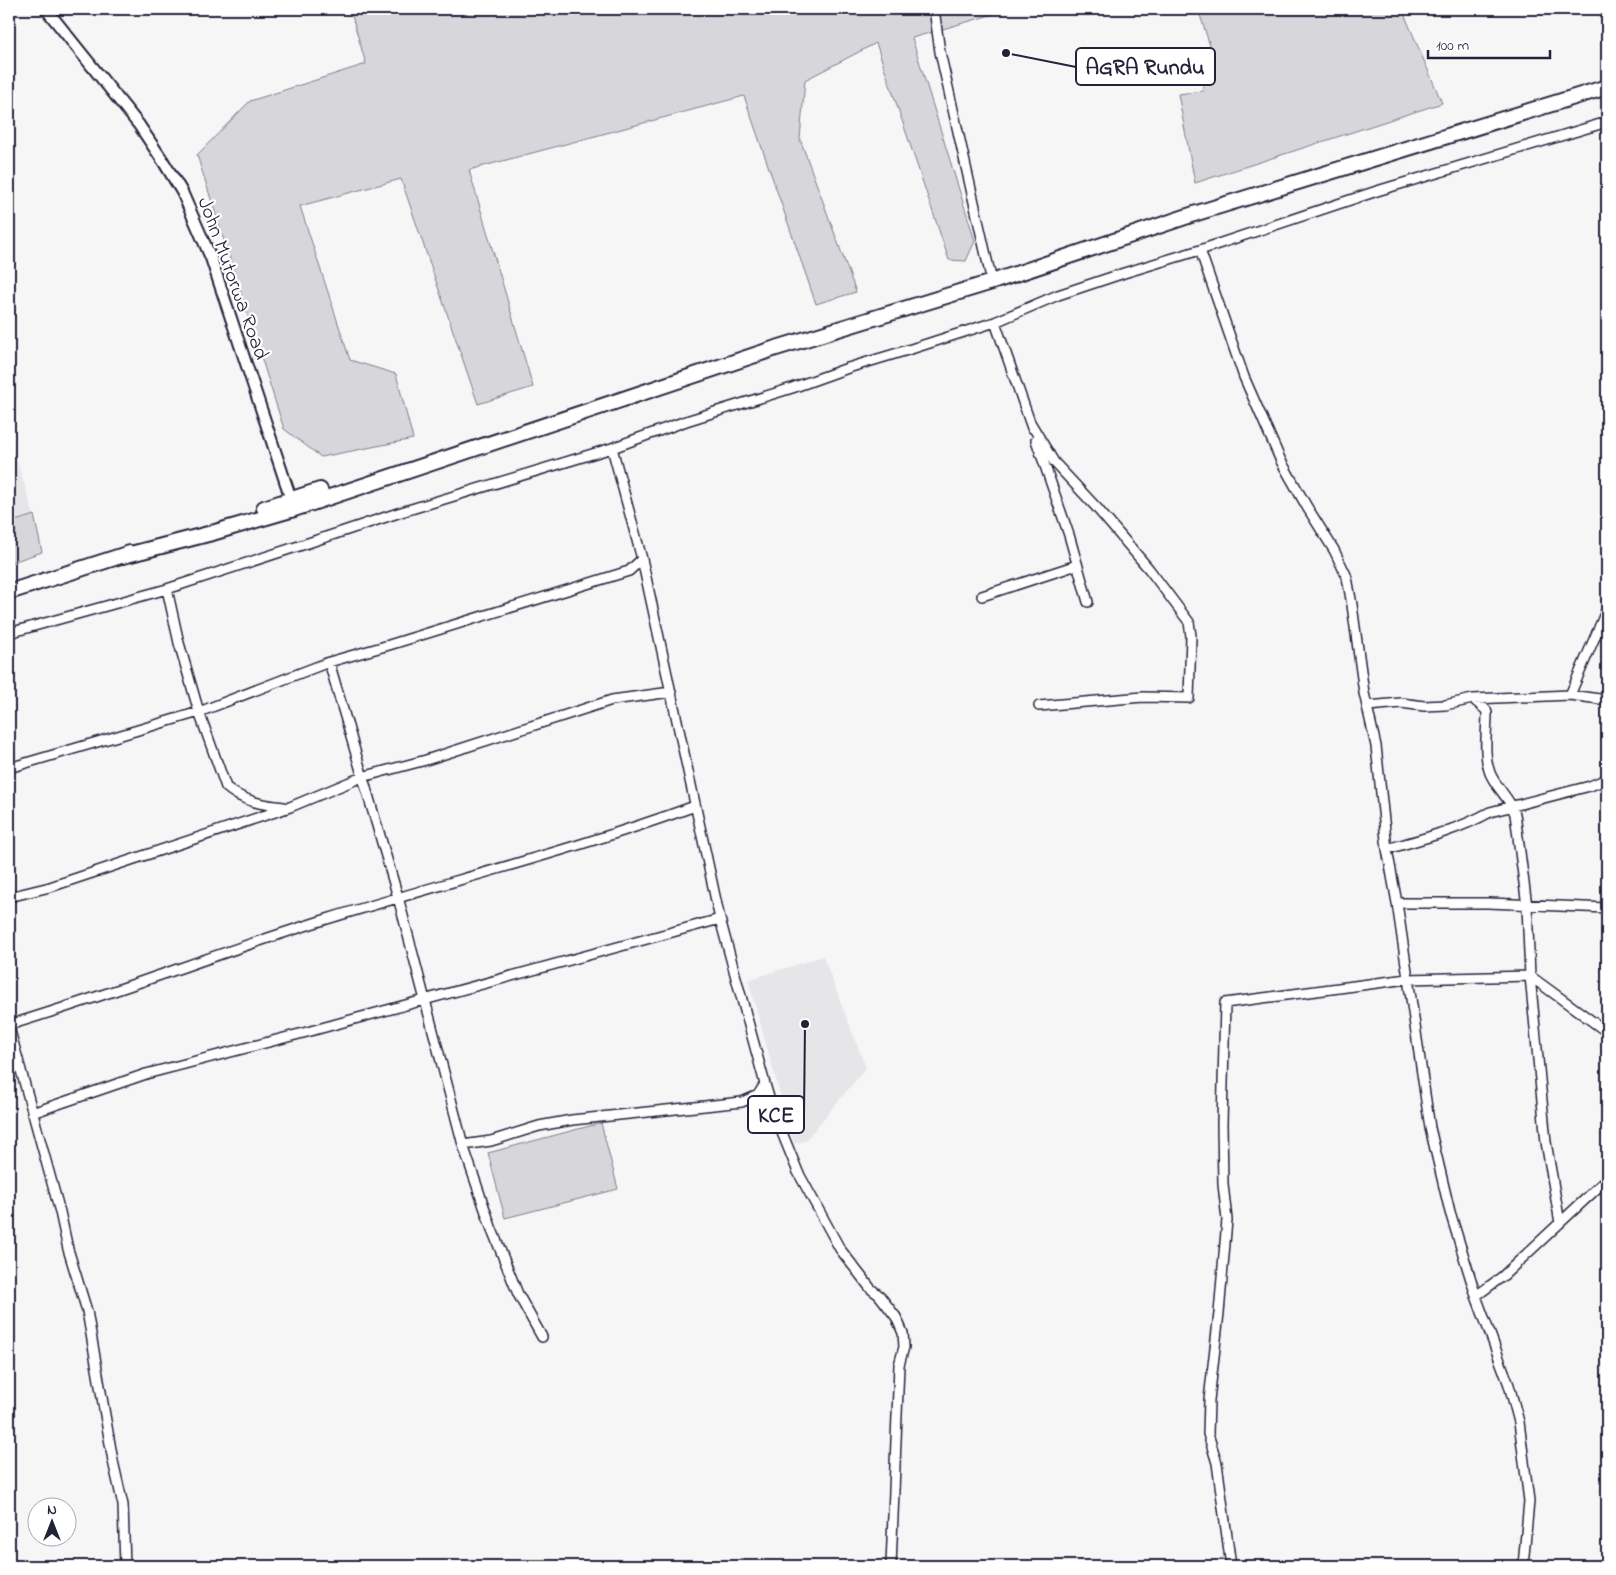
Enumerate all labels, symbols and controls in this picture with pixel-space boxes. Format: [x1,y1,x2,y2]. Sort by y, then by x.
scale bar [1428,28,1551,60]
text: 100 m [1436,35,1469,57]
callout: AGRA Rundu [1076,48,1215,85]
text: AGRA Rundu [1086,53,1205,85]
street label: John Mutorwa Road [189,193,276,365]
callout: KCE [748,1096,804,1133]
text: KCE [758,1101,794,1133]
north arrow [28,1498,78,1548]
text: N [47,1500,57,1521]

